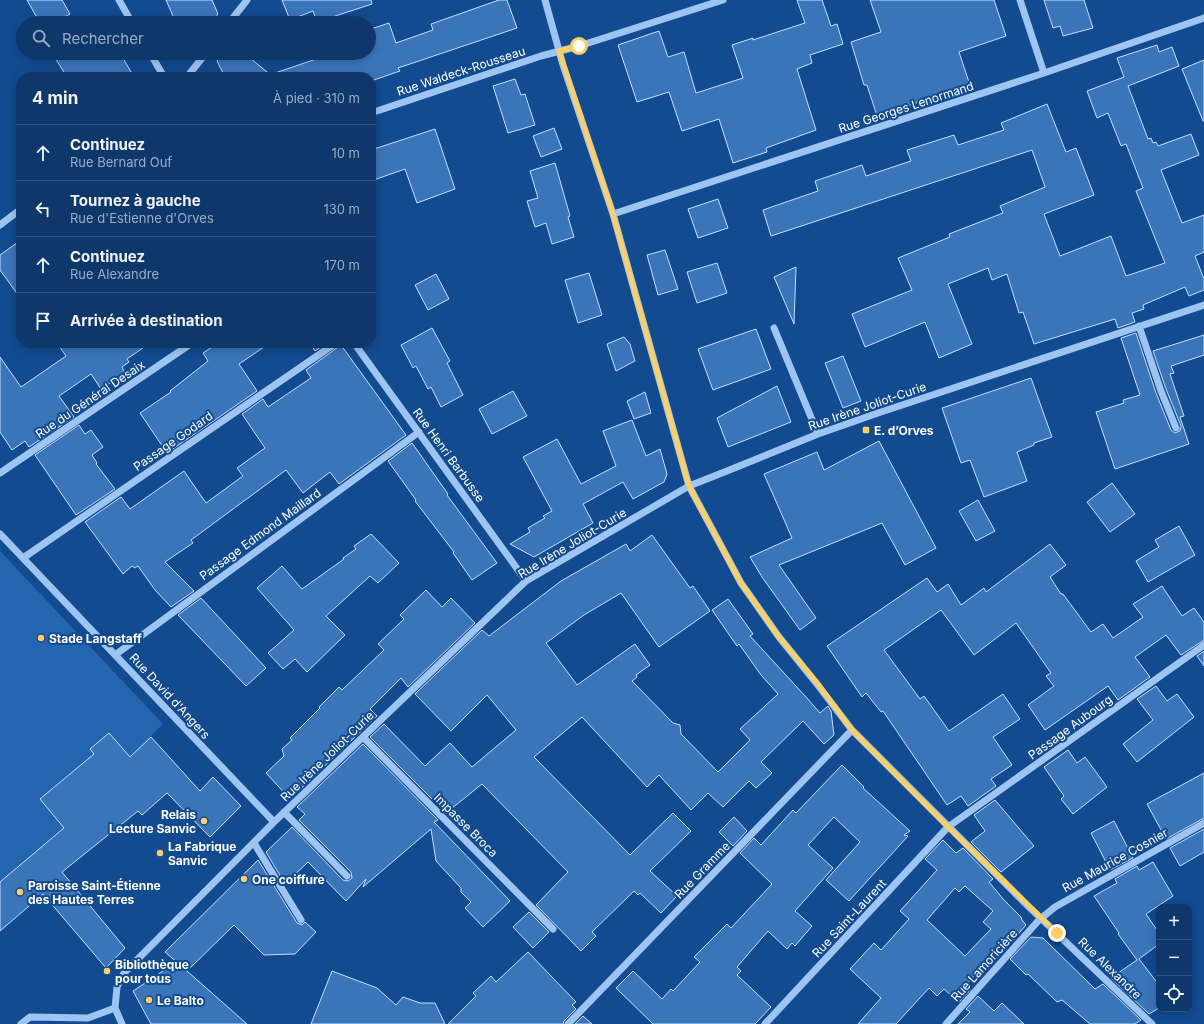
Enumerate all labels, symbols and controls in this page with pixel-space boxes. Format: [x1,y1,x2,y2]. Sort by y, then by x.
search box [16,16,376,60]
icon: search [30,27,52,49]
text: Rechercher [62,29,144,48]
route start [570,37,588,55]
street label: Rue Waldeck-Rousseau [395,43,527,99]
street label: Rue Georges Lenormand [837,78,975,136]
text: 4 min [32,88,78,108]
text: À pied · 310 m [273,90,360,106]
text: Continuez [70,135,145,154]
icon: ahead [32,142,54,164]
text: 10 m [331,145,360,161]
text: Rue Bernard Ouf [70,154,172,170]
text: Tournez à gauche [70,191,201,210]
icon: left [32,198,54,220]
text: 130 m [323,201,360,217]
text: Rue d'Estienne d'Orves [70,210,214,226]
text: Continuez [70,247,145,266]
icon: ahead [32,254,54,276]
text: 170 m [324,257,360,273]
text: Rue Alexandre [70,266,159,282]
icon: arrive [32,310,54,332]
text: Arrivée à destination [70,311,223,330]
street label: Rue du Général Desaix [32,357,148,441]
street label: Rue Irène Joliot-Curie [806,379,928,433]
street label: Rue Henri Barbusse [410,405,488,505]
street label: Passage Godard [130,408,216,474]
place label: E. d’Orves [874,423,934,438]
marker: E. d’Orves [861,425,871,435]
street label: Passage Edmond Maillard [196,485,324,583]
street label: Rue Irène Joliot-Curie [515,505,629,581]
place label: Stade Langstaff [49,631,142,646]
marker: Stade Langstaff [36,633,46,643]
street label: Rue David d'Angers [127,650,213,742]
street label: Passage Aubourg [1025,691,1115,763]
street label: Rue Irène Joliot-Curie [277,708,377,804]
street label: Impasse Broca [431,790,501,860]
place label: Relais Lecture Sanvic [109,807,196,836]
marker: Relais Lecture Sanvic [199,816,209,826]
street label: Rue Maurice Cosnier [1060,824,1171,895]
street label: Rue Gramme [671,838,733,902]
place label: La Fabrique Sanvic [168,839,236,868]
marker: La Fabrique Sanvic [155,848,165,858]
place label: One coiffure [252,872,325,887]
marker: One coiffure [239,874,249,884]
street label: Rue Saint-Laurent [809,876,889,960]
place label: Paroisse Saint-Étienne des Hautes Terres [28,878,161,907]
marker: Paroisse Saint-Étienne des Hautes Terres [15,887,25,897]
map controls [1156,904,1192,1012]
button: + [1156,904,1192,940]
route end [1048,924,1066,942]
street label: Rue Lamoricière [948,926,1020,1004]
street label: Rue Alexandre [1075,934,1145,1002]
button: − [1156,940,1192,976]
place label: Bibliothèque pour tous [115,957,189,986]
marker: Bibliothèque pour tous [102,966,112,976]
button: locate [1156,976,1192,1012]
place label: Le Balto [157,993,204,1008]
marker: Le Balto [144,995,154,1005]

